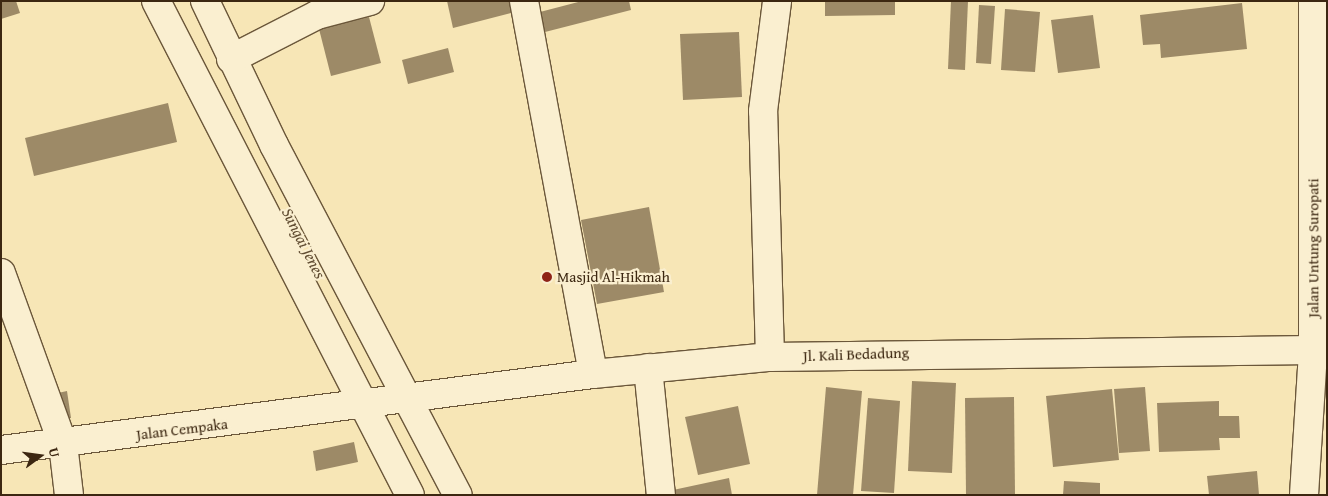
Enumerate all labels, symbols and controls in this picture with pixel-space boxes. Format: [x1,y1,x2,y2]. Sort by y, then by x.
street label: Jalan Untung Suropati [1304,178,1322,318]
water label: Sungai Jenes [278,204,330,282]
place label: Masjid Al-Hikmah [557,268,670,286]
marker: Masjid Al-Hikmah [541,271,553,283]
street label: Jl. Kali Bedadung [803,343,909,365]
street label: Jalan Cempaka [135,414,229,444]
north arrow [15,431,65,481]
text: U [44,445,65,459]

